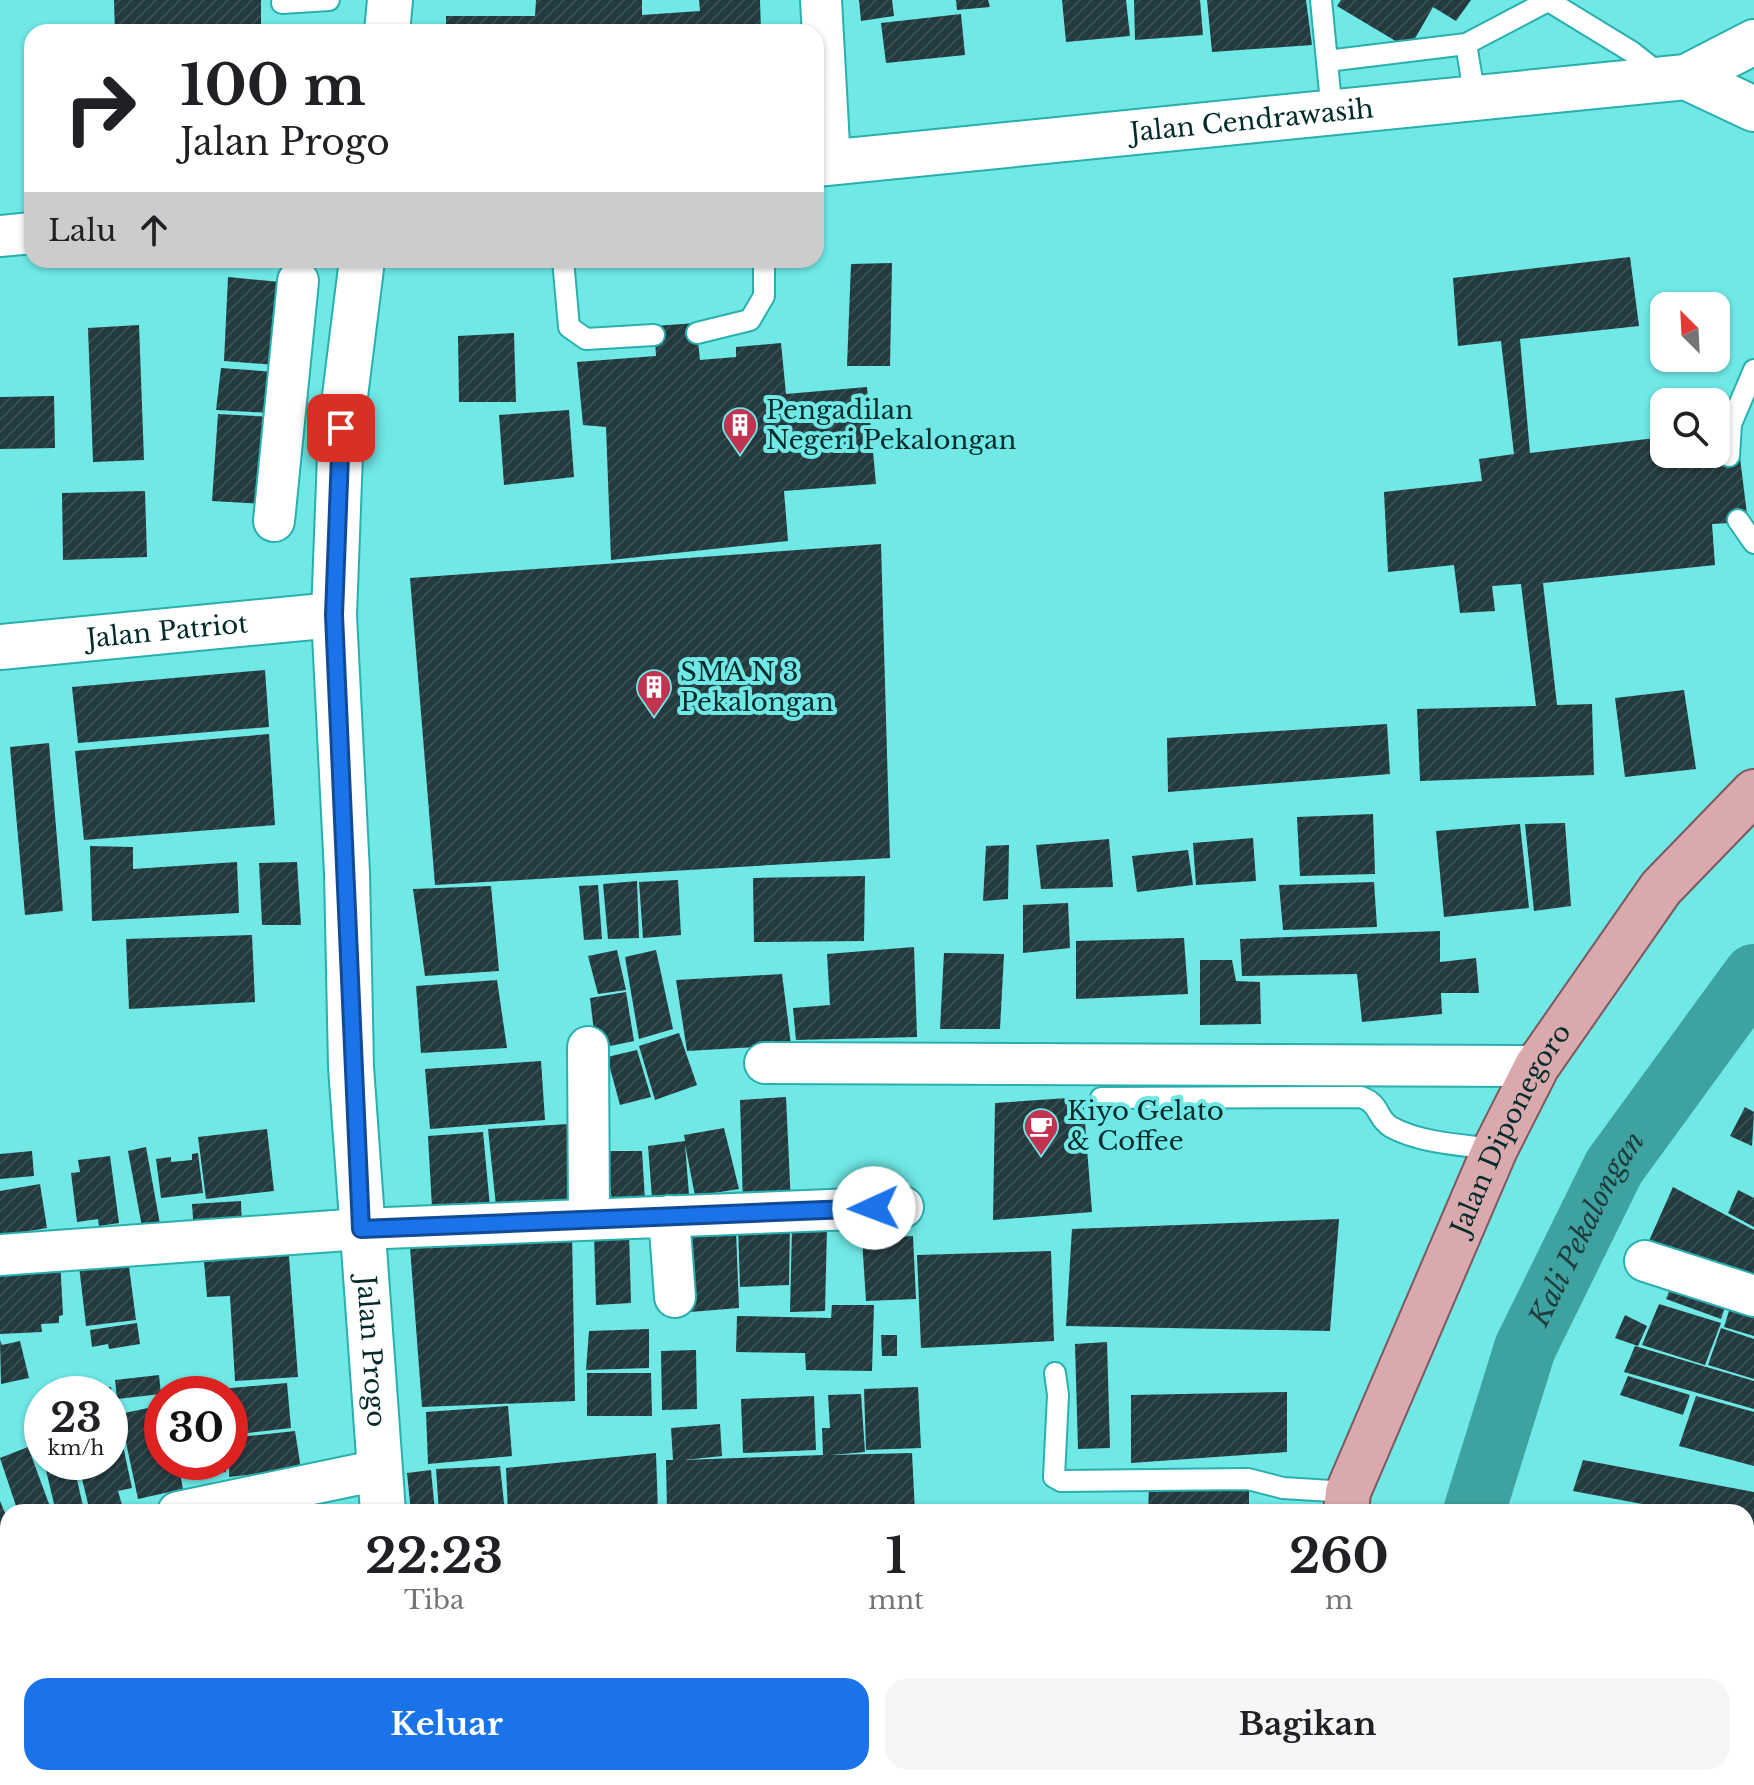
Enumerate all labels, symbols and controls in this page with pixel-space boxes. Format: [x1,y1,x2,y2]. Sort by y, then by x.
text: 100 m [180,51,366,120]
icon: right [48,56,152,160]
street label: Jalan Cendrawasih [1126,92,1375,149]
text: Jalan Progo [180,120,390,165]
icon: ahead [132,208,176,252]
text: Lalu [48,212,116,249]
north arrow [1650,292,1730,372]
map controls [1650,292,1730,468]
button: search [1650,388,1730,468]
pin [307,394,375,462]
place label: Pengadilan Negeri Pekalongan [766,394,1016,456]
icon: arrive [319,406,363,450]
building icon: Pengadilan Negeri Pekalongan [721,406,759,456]
street label: Jalan Patriot [82,607,250,655]
place label: SMA N 3 Pekalongan [680,656,834,718]
building icon: SMA N 3 Pekalongan [635,668,673,718]
street label: Jalan Diponegoro [1443,1017,1578,1242]
place label: Kiyo Gelato & Coffee [1067,1095,1224,1157]
cafe icon: Kiyo Gelato & Coffee [1022,1107,1060,1157]
water label: Kali Pekalongan [1521,1124,1652,1333]
position arrow [832,1166,916,1250]
street label: Jalan Progo [350,1272,393,1428]
speed limit sign: 30 [144,1376,248,1480]
text: 23 [50,1393,102,1443]
text: km/h [48,1436,104,1460]
text: 22:23 [365,1526,503,1586]
text: 1 [886,1526,907,1586]
text: 260 [1289,1526,1389,1586]
text: Tiba [404,1584,464,1616]
text: mnt [868,1584,924,1616]
text: m [1325,1584,1353,1616]
button: Keluar [24,1678,869,1770]
button: Bagikan [885,1678,1730,1770]

